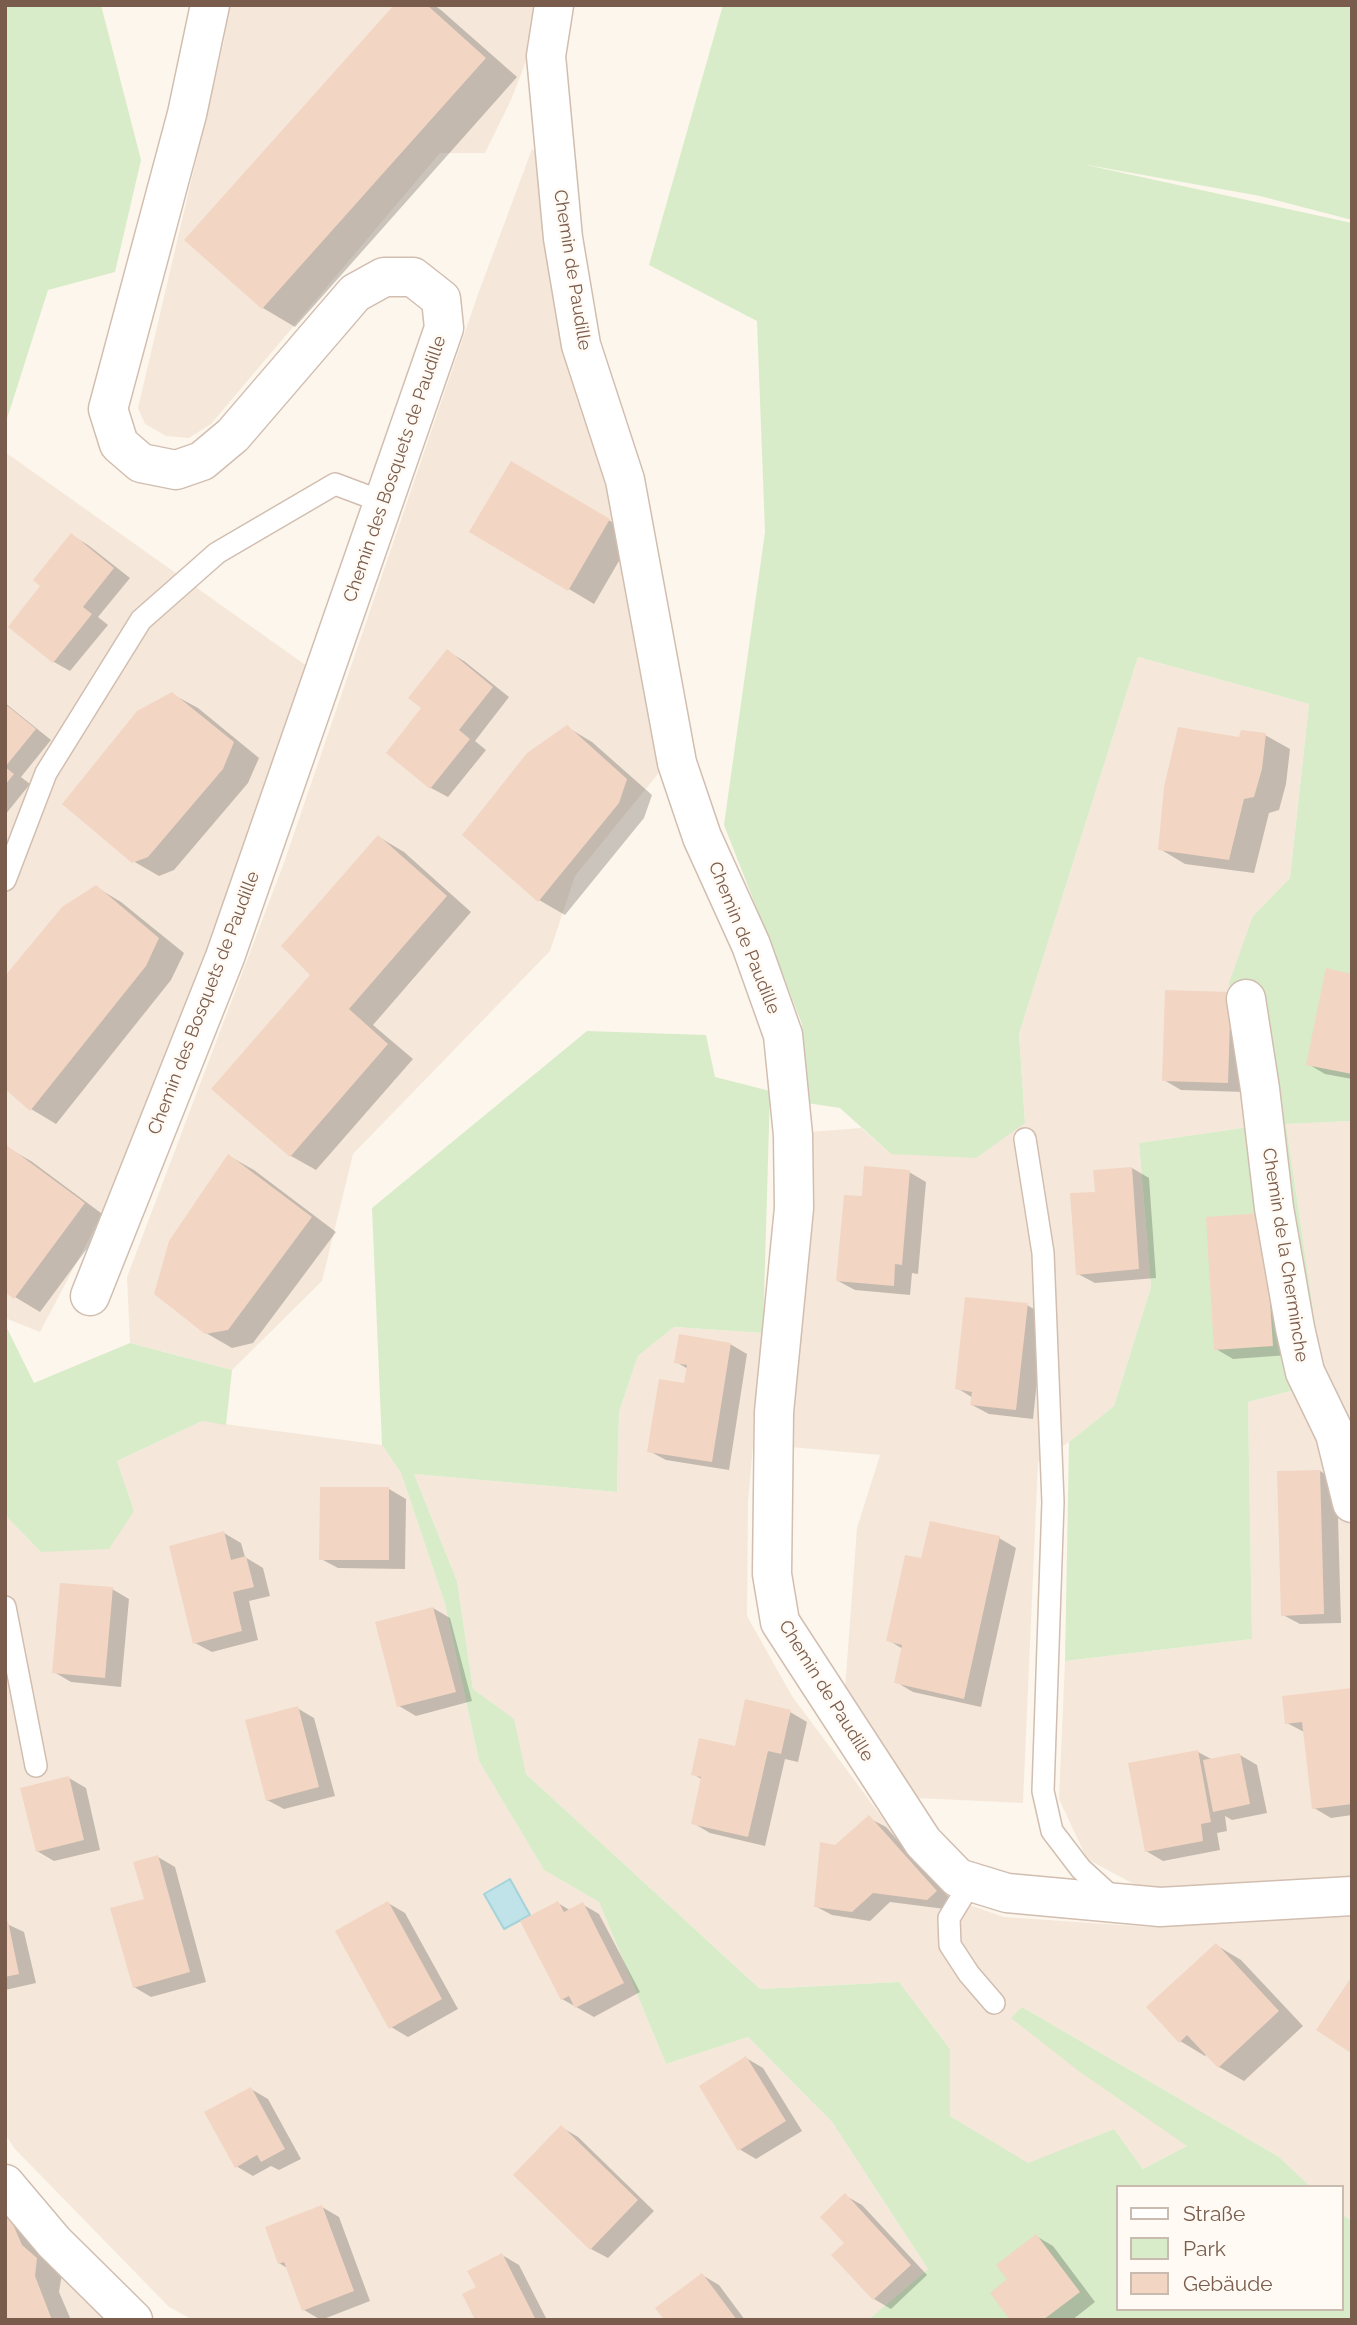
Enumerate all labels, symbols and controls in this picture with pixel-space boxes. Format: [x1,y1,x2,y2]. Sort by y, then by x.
street label: Chemin de Paudille [549,188,595,352]
street label: Chemin des Bosquets de Paudille [339,333,451,605]
street label: Chemin de Paudille [704,859,784,1017]
street label: Chemin des Bosquets de Paudille [144,868,264,1138]
street label: Chemin de la Cherminche [1257,1147,1313,1363]
street label: Chemin de Paudille [774,1616,878,1766]
legend [1116,2185,1343,2311]
text: Straße [1183,2201,1245,2226]
text: Park [1183,2236,1226,2261]
text: Gebäude [1183,2271,1273,2296]

